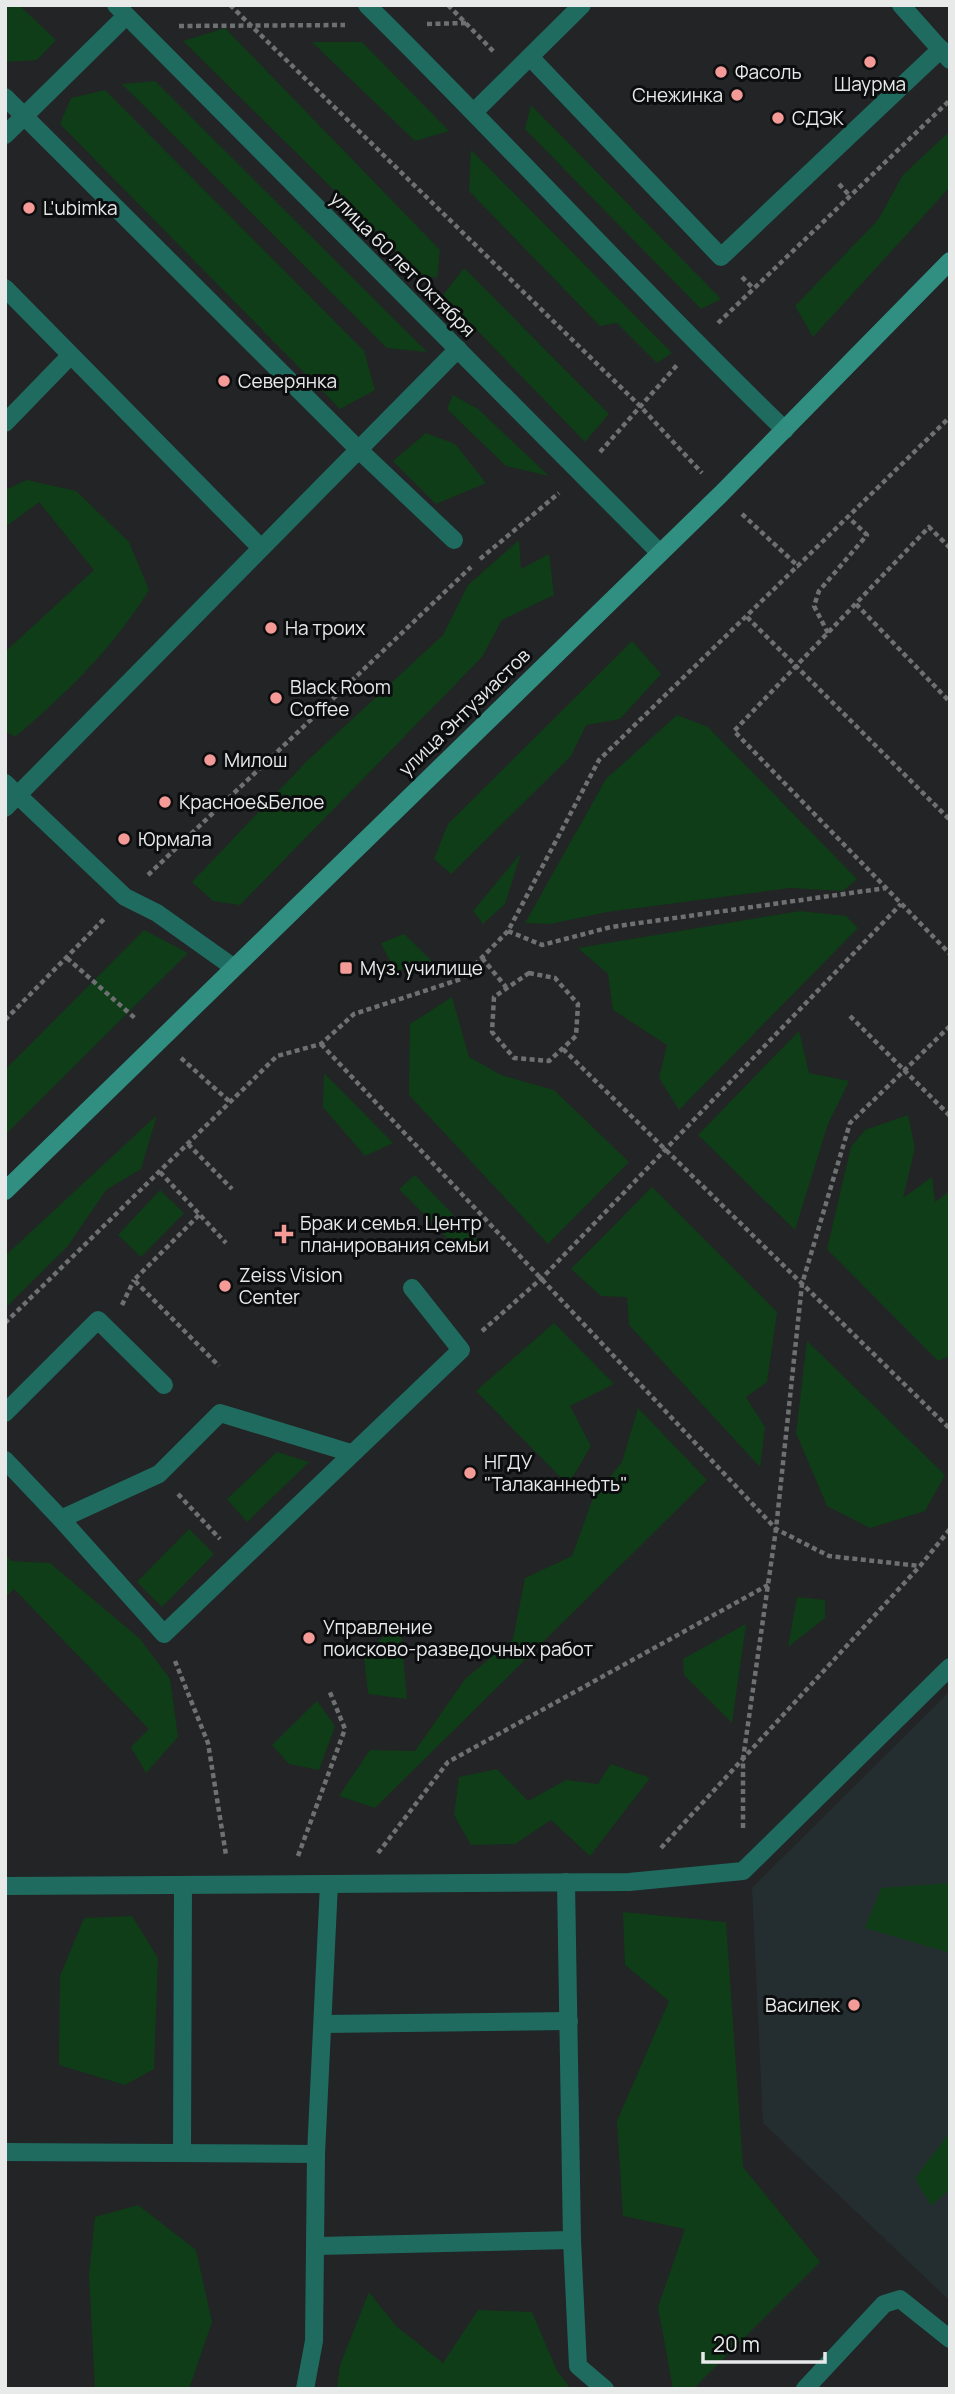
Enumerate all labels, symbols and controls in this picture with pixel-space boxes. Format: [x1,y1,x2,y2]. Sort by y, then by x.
marker: Шаурма [862,54,878,70]
place label: Фасоль [735,59,802,85]
marker: Фасоль [713,64,729,80]
place label: Шаурма [834,71,906,97]
place label: Снежинка [632,82,723,108]
marker: Снежинка [729,87,745,103]
place label: СДЭК [792,105,845,131]
marker: СДЭК [770,110,786,126]
street label: улица 60 лет Октября [325,186,481,342]
place label: L'ubimka [43,195,118,221]
marker: L'ubimka [21,200,37,216]
place label: Северянка [238,368,337,394]
marker: Северянка [216,373,232,389]
place label: На троих [285,615,365,641]
marker: На троих [263,620,279,636]
street label: улица Энтузиастов [392,642,536,782]
place label: Black Room Coffee [290,674,391,722]
marker: Black Room Coffee [268,690,284,706]
place label: Милош [224,747,287,773]
marker: Милош [202,752,218,768]
place label: Красное&Белое [179,789,324,815]
marker: Красное&Белое [157,794,173,810]
place label: Юрмала [138,826,212,852]
marker: Юрмала [116,831,132,847]
place label: Муз. училище [360,955,483,981]
marker: Муз. училище [338,960,354,976]
place label: Брак и семья. Центр планирования семьи [300,1210,489,1258]
marker: Брак и семья. Центр планирования семьи [274,1224,294,1244]
place label: Zeiss Vision Center [239,1262,342,1310]
marker: Zeiss Vision Center [217,1278,233,1294]
place label: НГДУ "Талаканнефть" [484,1449,628,1497]
marker: НГДУ "Талаканнефть" [462,1465,478,1481]
place label: Управление поисково-разведочных работ [323,1614,594,1662]
marker: Управление поисково-разведочных работ [301,1630,317,1646]
place label: Василек [765,1992,841,2018]
marker: Василек [846,1997,862,2013]
scale bar [703,2320,825,2364]
text: 20 m [713,2330,760,2358]

